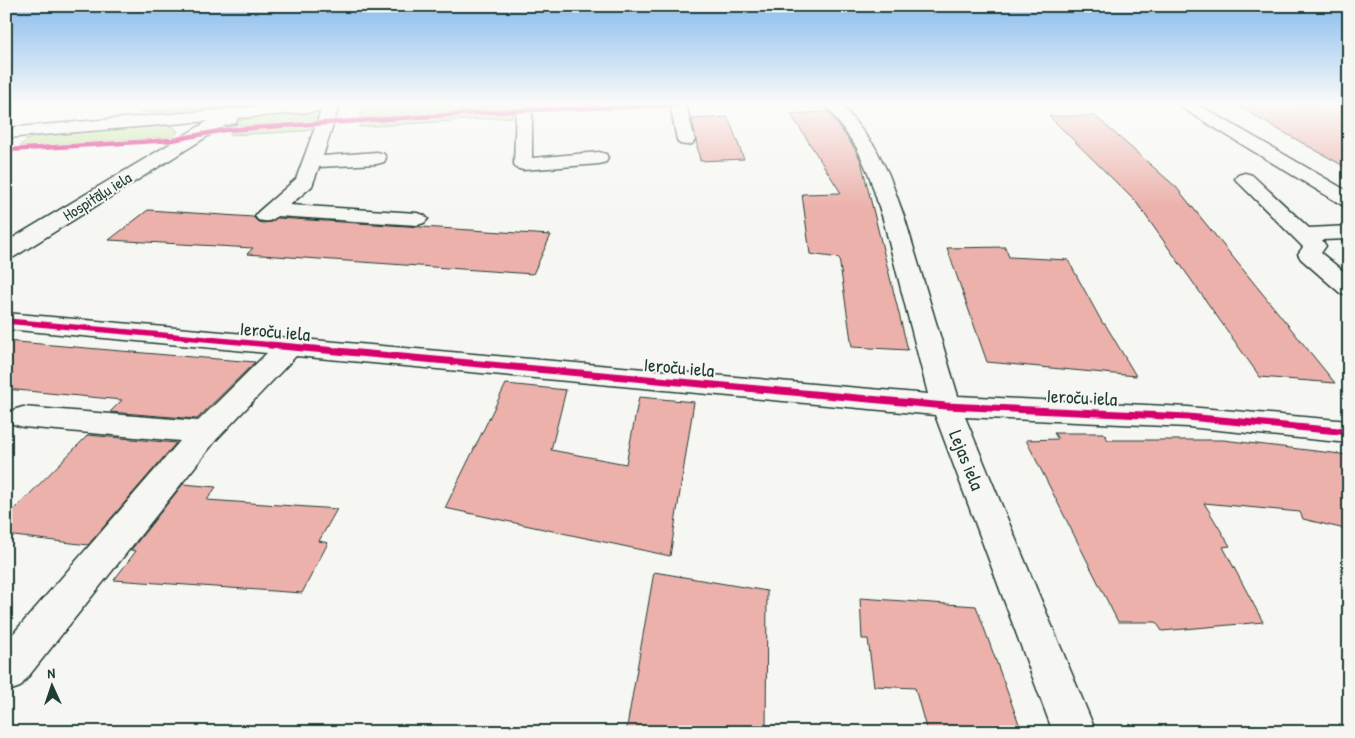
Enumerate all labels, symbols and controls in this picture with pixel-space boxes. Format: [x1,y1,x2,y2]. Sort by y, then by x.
street label: Hospitāļu iela [58,166,136,226]
street label: Ieroču iela [239,315,312,347]
street label: Ieroču iela [643,351,716,383]
street label: Ieroču iela [1046,382,1119,412]
street label: Lejas iela [943,426,991,494]
north arrow [28,660,78,710]
text: N [47,663,56,682]

